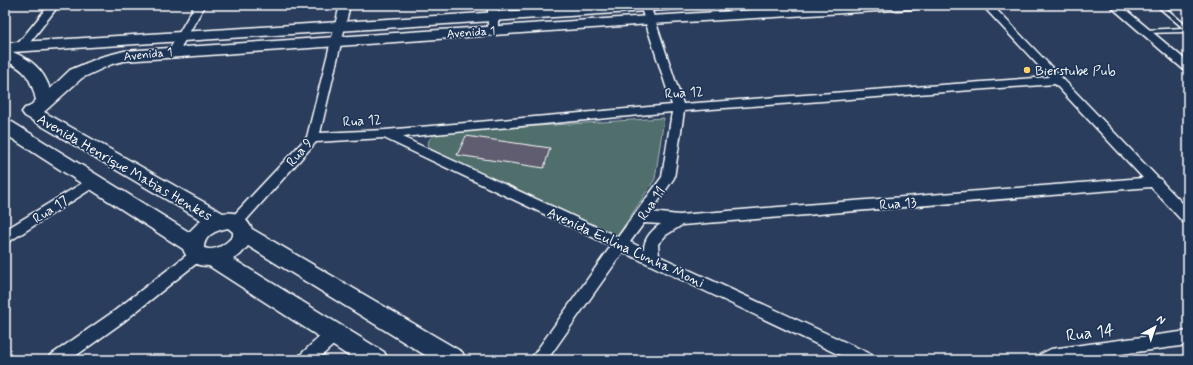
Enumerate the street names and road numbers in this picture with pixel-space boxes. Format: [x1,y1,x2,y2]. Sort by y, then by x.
street label: Avenida 1 [446,23,496,43]
street label: Avenida 1 [123,44,173,66]
street label: Rua 12 [664,83,704,103]
street label: Avenida Henrique Matias Henkes [34,110,215,225]
street label: Rua 12 [342,111,382,131]
street label: Rua 9 [283,135,317,171]
street label: Rua 11 [634,183,670,224]
street label: Rua 17 [30,192,72,228]
street label: Rua 13 [879,193,918,215]
street label: Avenida Eulina Cunha Moni [544,204,707,292]
street label: Rua 14 [1065,319,1115,347]

